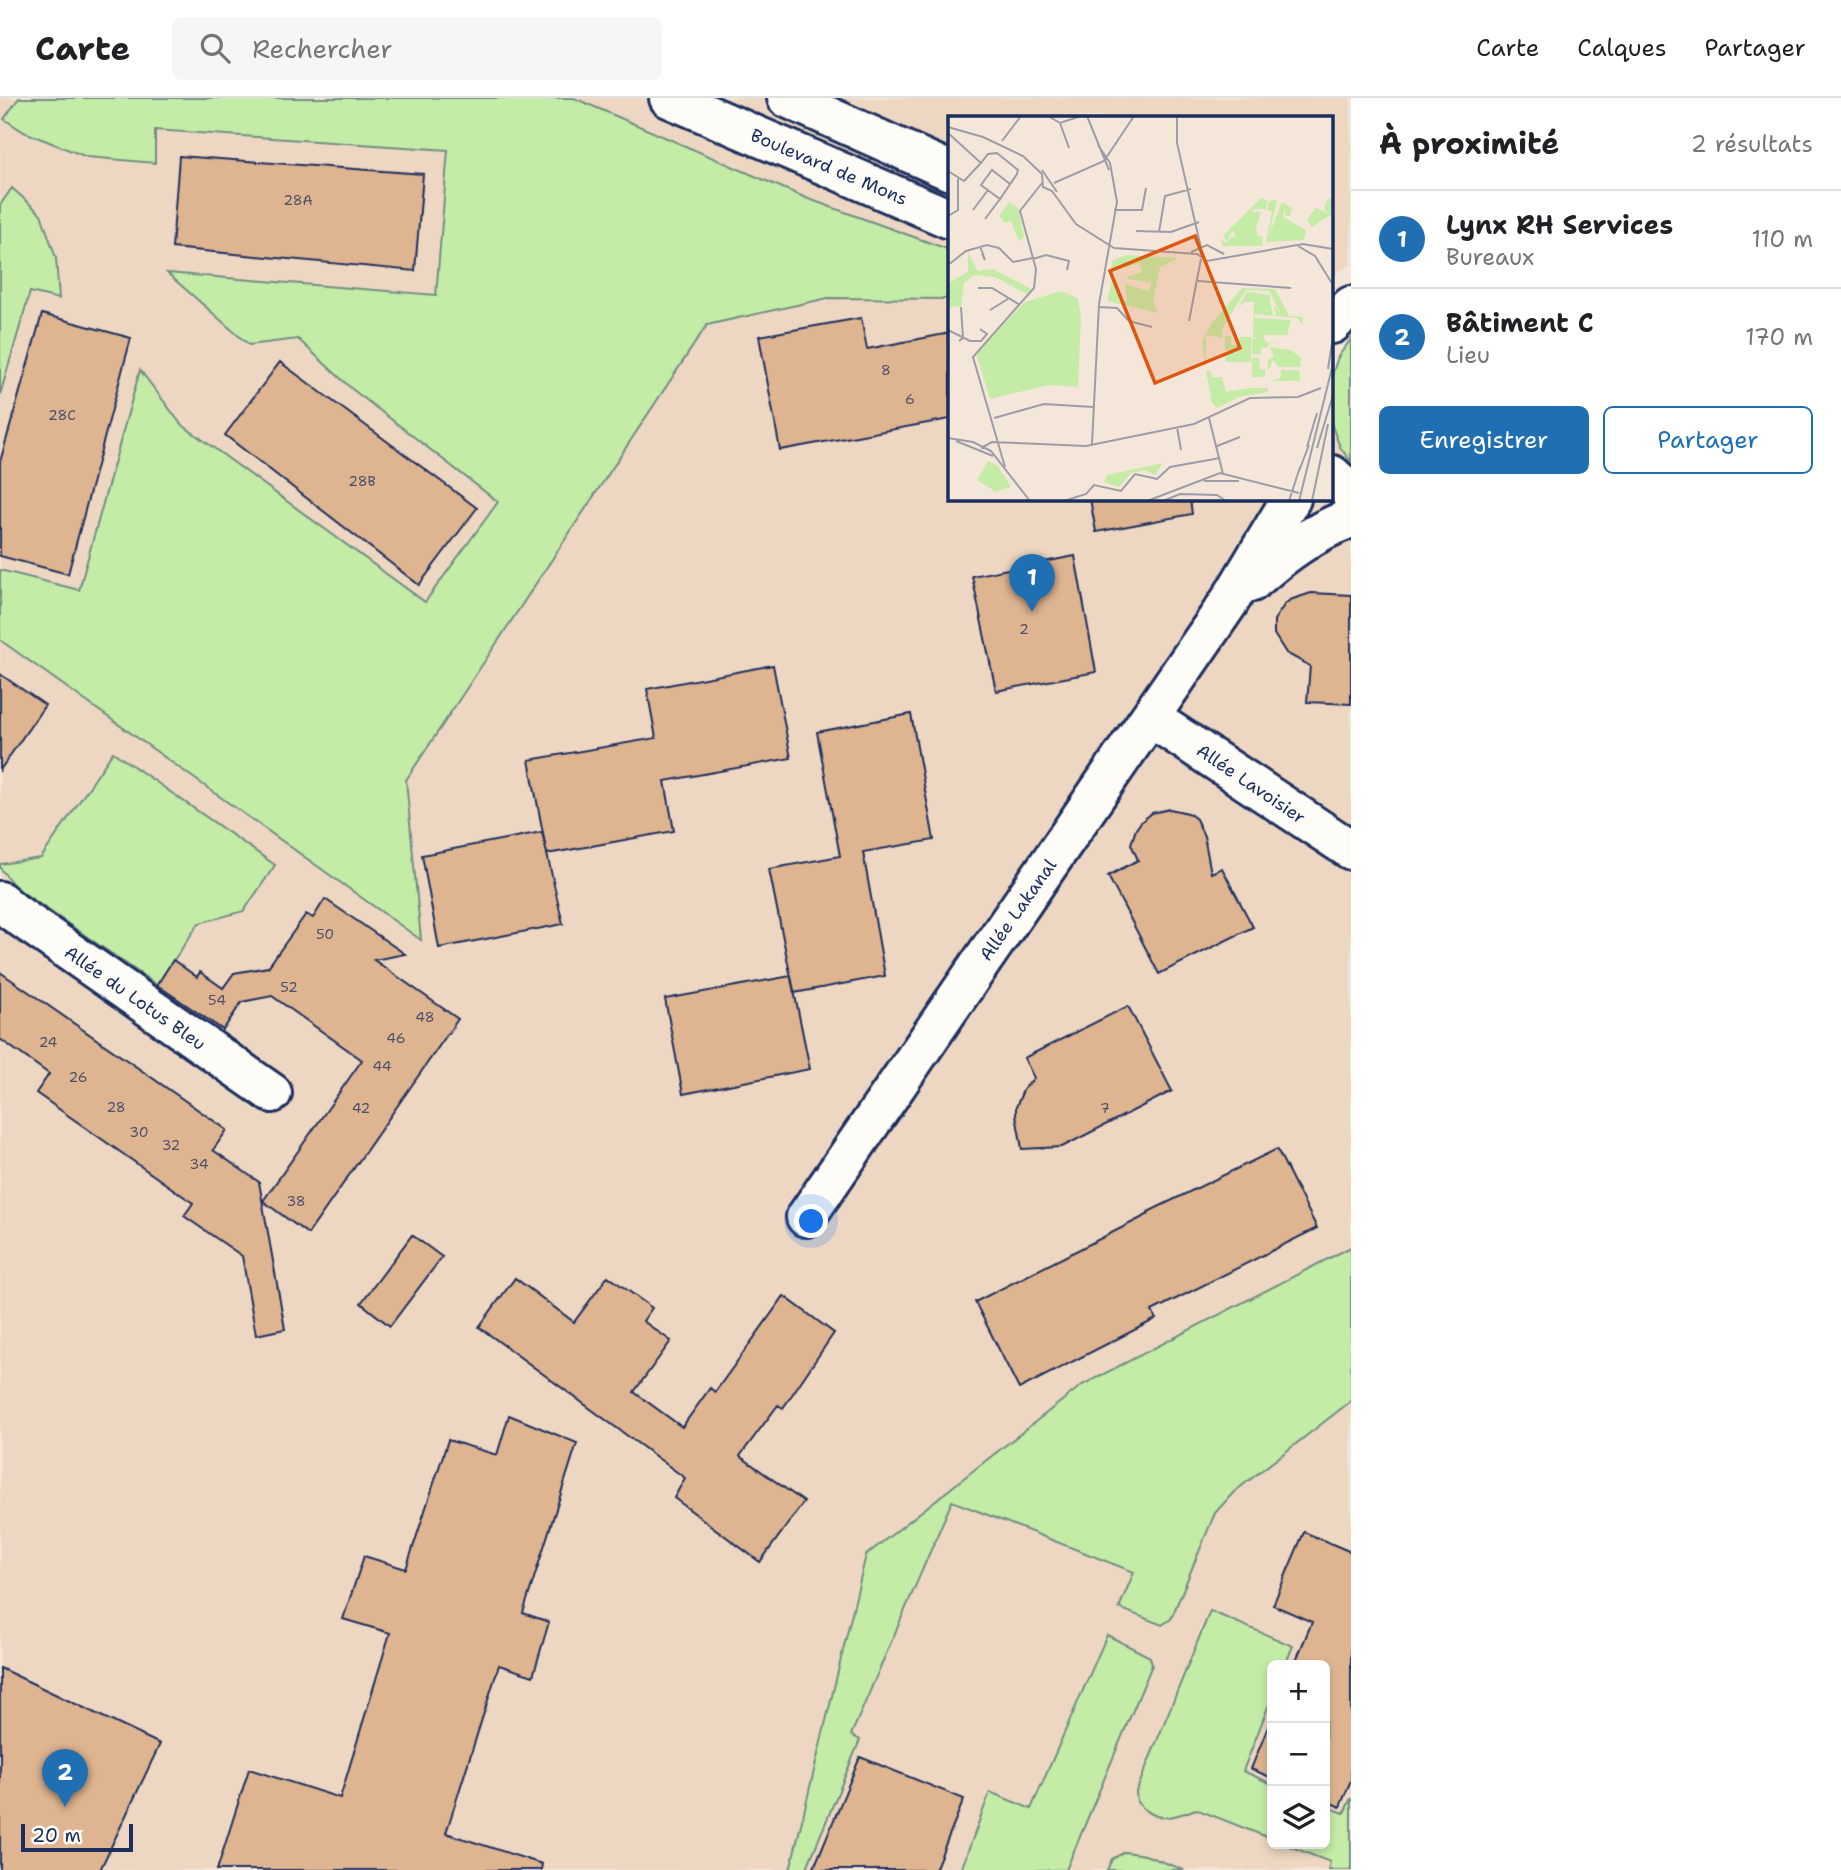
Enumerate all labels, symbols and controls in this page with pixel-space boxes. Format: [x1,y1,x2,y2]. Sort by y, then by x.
search box [172,17,662,80]
text: Carte [35,26,130,71]
icon: search [196,29,234,67]
text: Rechercher [252,31,393,66]
text: Carte [1476,32,1539,64]
text: Calques [1577,32,1667,64]
text: Partager [1705,32,1806,64]
inset map [948,116,1334,500]
street label: Boulevard de Mons [747,123,911,211]
text: À proximité [1379,123,1559,164]
text: 2 résultats [1691,129,1813,159]
house number: 28A [283,191,313,209]
text: Lynx RH Services [1446,207,1673,242]
text: 1 [1397,224,1407,254]
text: 110 m [1751,224,1813,254]
text: Bureaux [1446,242,1534,272]
text: Bâtiment C [1446,305,1594,340]
text: 2 [1394,322,1410,352]
text: 170 m [1745,322,1813,352]
text: Lieu [1446,340,1490,370]
house number: 8 [881,361,891,379]
house number: 6 [905,390,915,408]
house number: 28C [48,406,76,424]
button: Enregistrer [1379,406,1589,474]
button: Partager [1603,406,1813,474]
house number: 28B [348,472,376,490]
pin: 1 [1009,554,1055,612]
house number: 2 [1019,620,1029,638]
street label: Allée Lavoisier [1192,739,1310,829]
street label: Allée Lakanal [974,854,1062,966]
house number: 50 [316,925,334,943]
street label: Allée du Lotus Bleu [60,940,210,1056]
house number: 52 [280,978,298,996]
house number: 54 [208,991,226,1009]
house number: 48 [415,1008,435,1026]
house number: 46 [386,1029,406,1047]
house number: 24 [39,1033,58,1051]
house number: 44 [372,1057,392,1075]
house number: 26 [69,1068,88,1086]
house number: 28 [106,1098,126,1116]
house number: 42 [352,1099,370,1117]
house number: 7 [1100,1099,1110,1117]
house number: 30 [129,1123,149,1141]
house number: 32 [162,1136,180,1154]
house number: 34 [189,1155,209,1173]
house number: 38 [286,1192,306,1210]
your location [794,1204,828,1238]
map controls [1267,1660,1330,1849]
button: + [1267,1660,1330,1723]
button: − [1267,1723,1330,1786]
pin: 2 [42,1749,88,1807]
button: layers [1267,1786,1330,1849]
scale bar [21,1821,133,1853]
text: 20 m [32,1823,81,1848]

